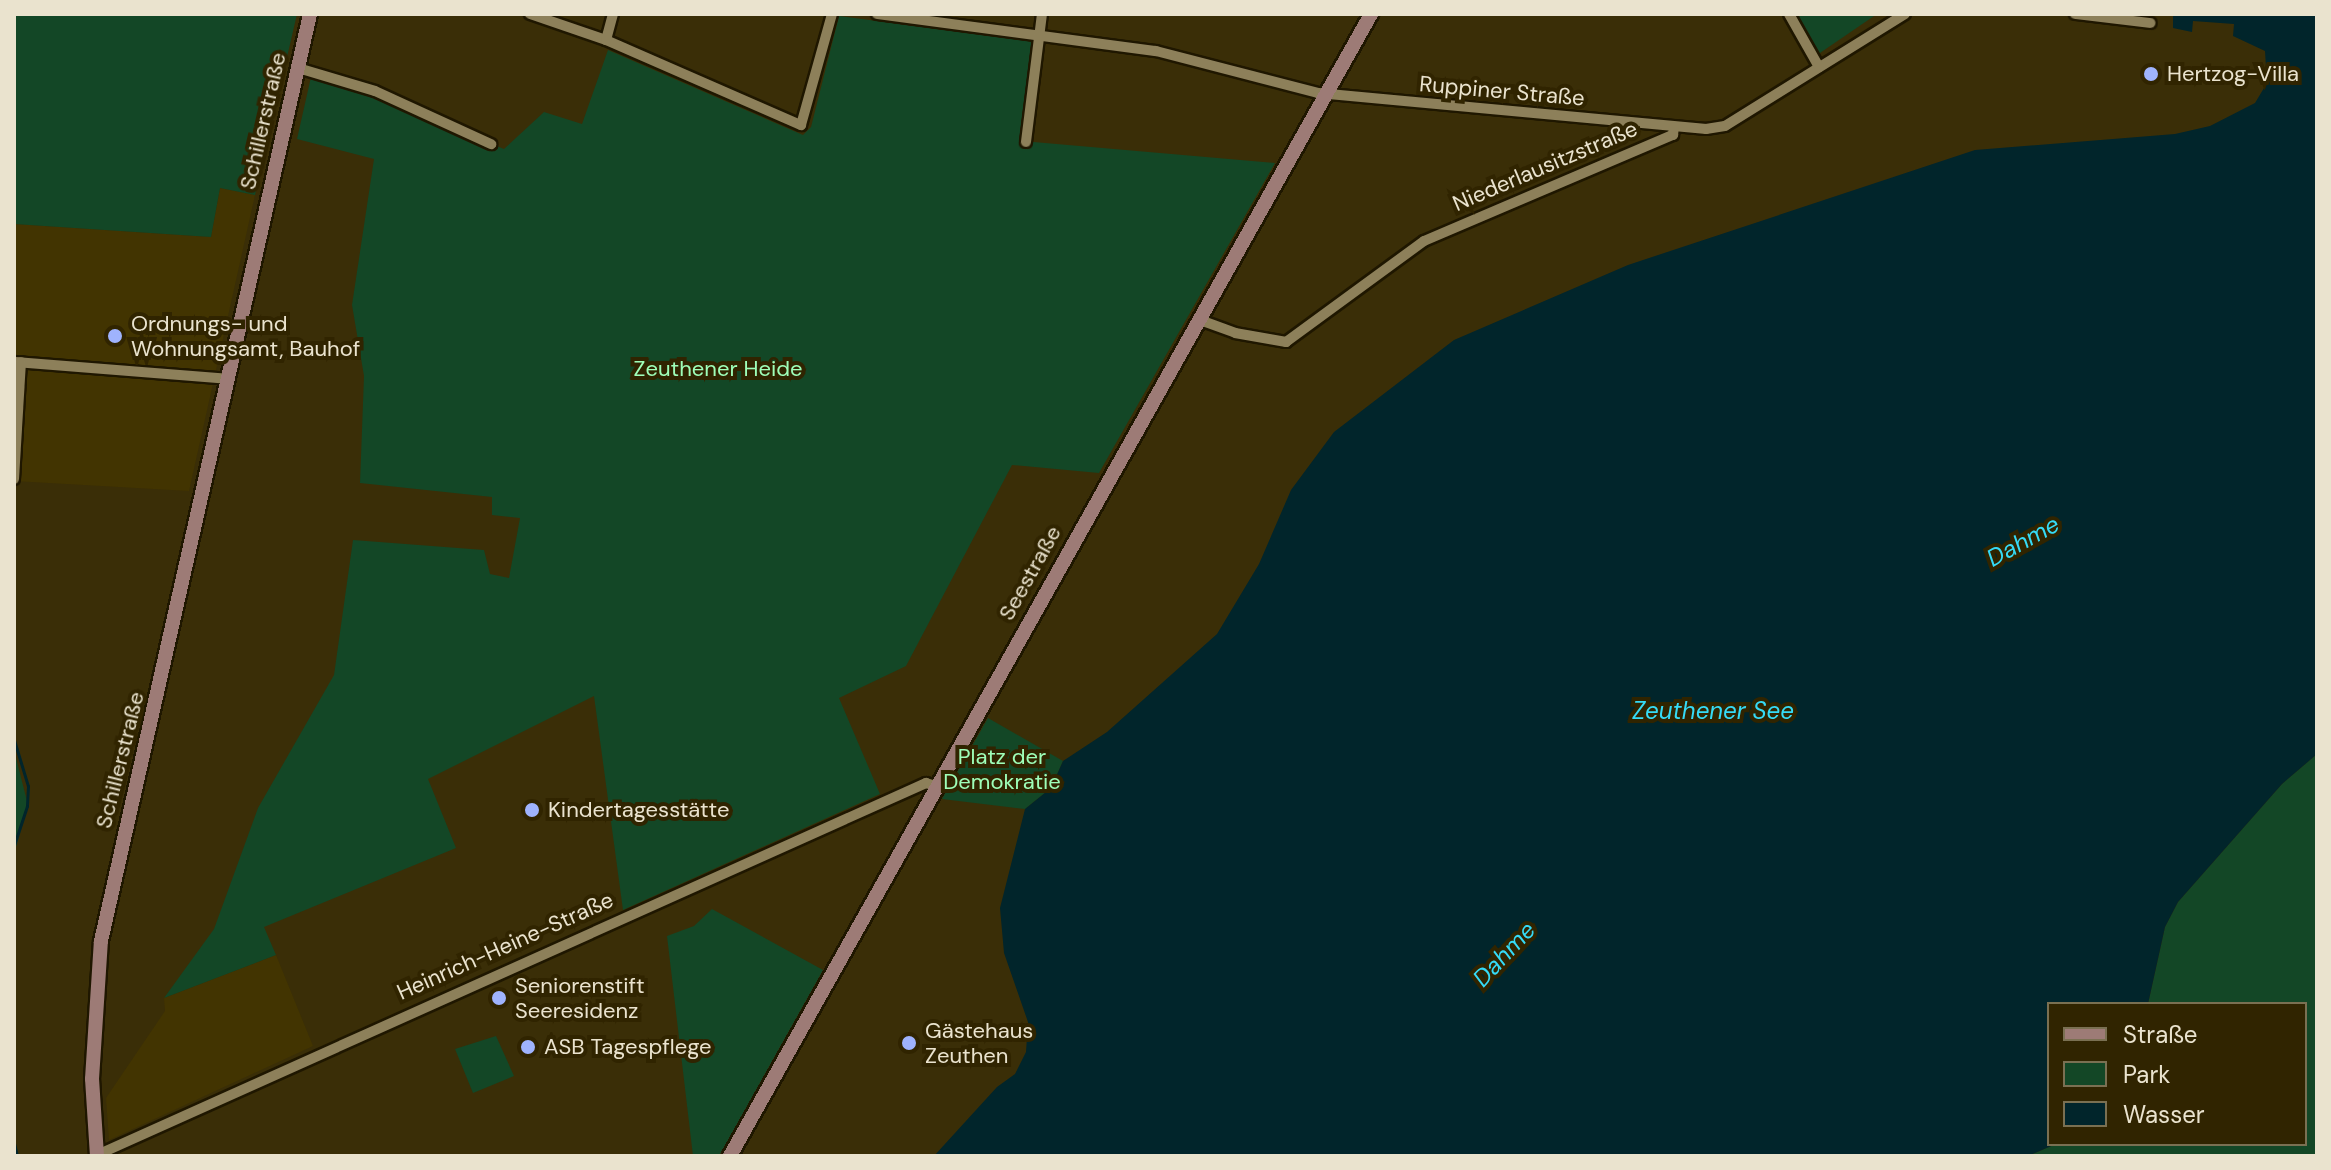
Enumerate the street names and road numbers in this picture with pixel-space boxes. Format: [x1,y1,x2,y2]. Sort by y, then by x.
street label: Schillerstraße [234,50,292,192]
street label: Ruppiner Straße [1418,71,1586,111]
street label: Niederlausitzstraße [1449,115,1641,217]
street label: Seestraße [993,521,1067,625]
street label: Schillerstraße [90,689,150,831]
street label: Heinrich-Heine-Straße [393,886,617,1006]

